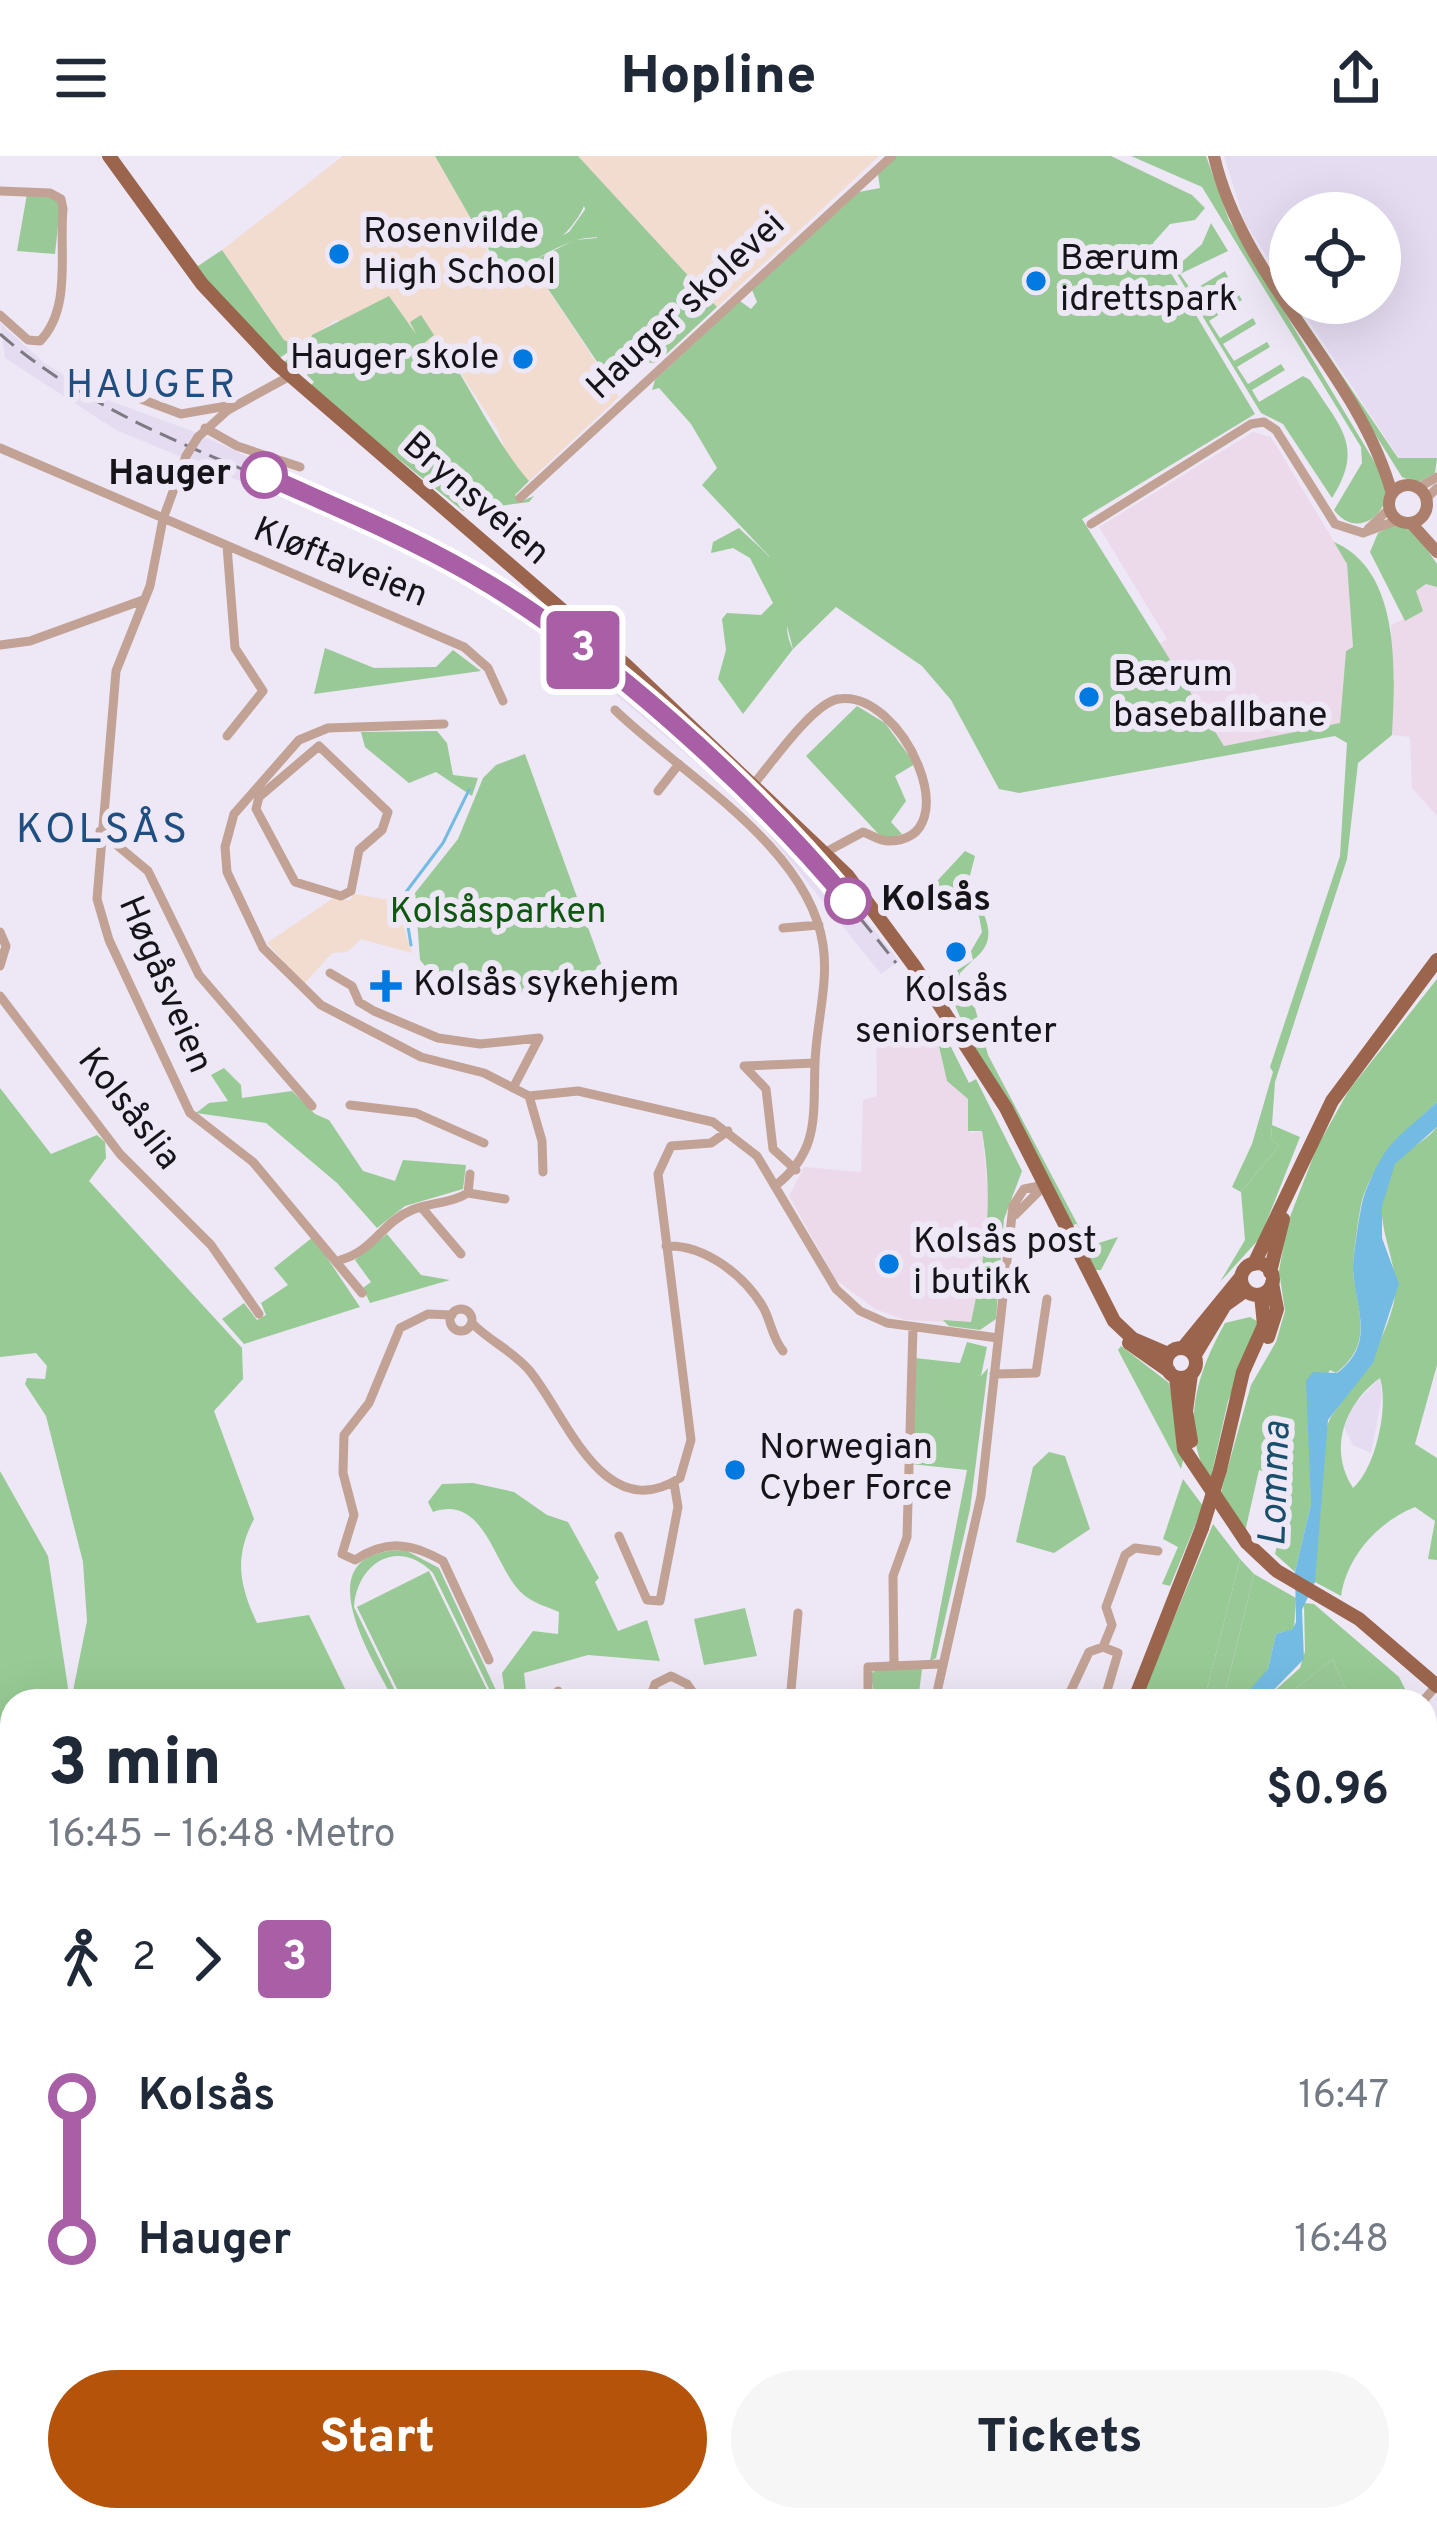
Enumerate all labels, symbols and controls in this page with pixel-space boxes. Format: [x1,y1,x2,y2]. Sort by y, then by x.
text: Hopline [621,44,816,113]
icon: menu [48,45,114,111]
icon: share [1323,45,1389,111]
map controls [1269,192,1401,324]
button: locate [1269,192,1401,324]
street label: Hauger skolevei [578,203,796,411]
place label: Rosenvilde High School [363,210,556,297]
place label: Bærum idrettspark [1060,237,1238,324]
marker: Rosenvilde High School [326,241,352,267]
marker: Bærum idrettspark [1023,268,1049,294]
place label: Hauger skole [290,336,499,382]
marker: Hauger skole [510,346,536,372]
district label: HAUGER [66,363,238,412]
street label: Brynsveien [392,423,558,577]
place label: Hauger [108,452,231,498]
marker: Hauger [242,453,286,497]
street label: Kløftaveien [246,508,434,620]
line badge: 3 [544,611,622,689]
text: 3 [570,623,596,676]
place label: Bærum baseballbane [1113,653,1327,740]
marker: Bærum baseballbane [1076,684,1102,710]
district label: KOLSÅS [16,805,190,858]
place label: Kolsås [881,878,991,924]
marker: Kolsås [826,879,870,923]
street label: Høgåsveien [106,889,222,1081]
park label: Kolsåsparken [390,890,606,936]
marker: Kolsås seniorsenter [943,939,969,965]
place label: Kolsås sykehjem [413,963,680,1009]
place label: Kolsås seniorsenter [855,969,1057,1056]
marker: Kolsås sykehjem [370,970,402,1002]
street label: Kolsåslia [66,1040,190,1180]
place label: Kolsås post i butikk [913,1220,1097,1307]
marker: Kolsås post i butikk [876,1251,902,1277]
water label: Lomma [1250,1420,1304,1547]
place label: Norwegian Cyber Force [759,1426,952,1513]
marker: Norwegian Cyber Force [722,1457,748,1483]
text: 3 min [48,1725,222,1808]
text: $0.96 [1266,1763,1389,1820]
text: 16:45 – 16:48 · Metro [48,1812,395,1861]
icon: walk [48,1926,114,1992]
icon: forward [174,1926,240,1992]
text: 3 [282,1932,307,1985]
text: 2 [132,1935,156,1984]
text: Kolsås [138,2069,276,2126]
text: 16:47 [1298,2073,1389,2122]
text: Hauger [138,2213,291,2270]
text: 16:48 [1294,2217,1389,2266]
button: Start [48,2370,707,2508]
button: Tickets [731,2370,1389,2508]

